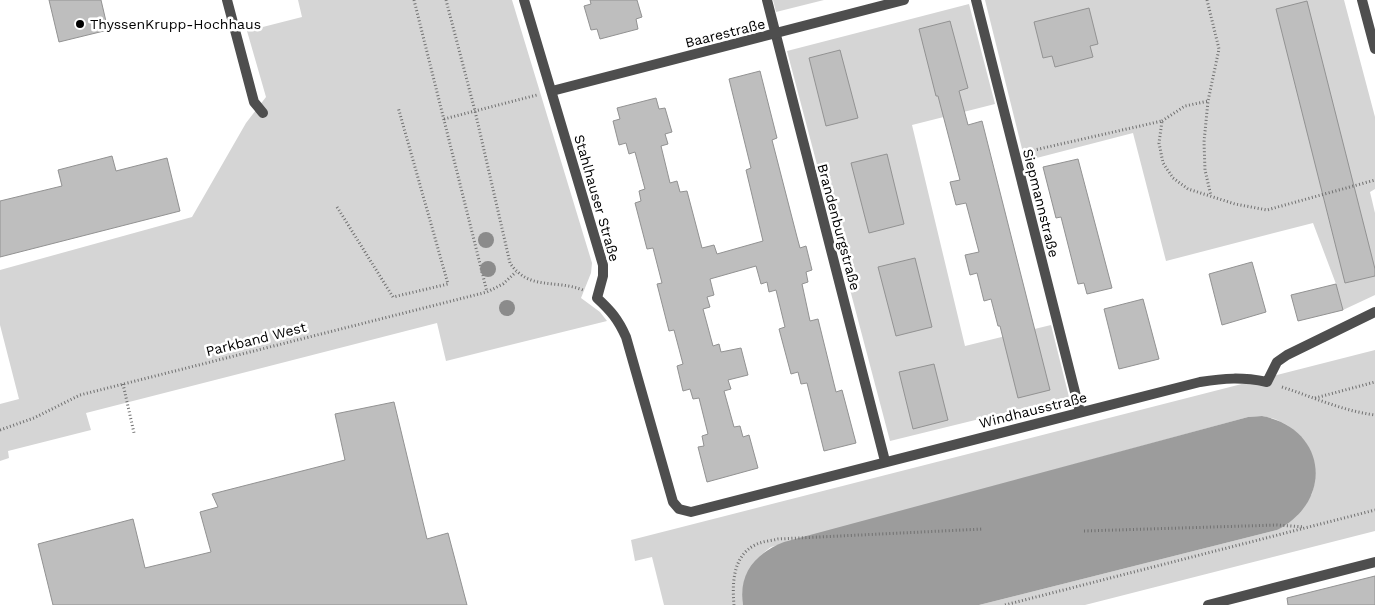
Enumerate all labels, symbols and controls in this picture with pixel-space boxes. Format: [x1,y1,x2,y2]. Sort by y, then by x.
street label: Baarestraße [683,15,767,51]
place label: ThyssenKrupp-Hochhaus [90,16,261,32]
marker: ThyssenKrupp-Hochhaus [74,18,86,30]
street label: Stahlhauser Straße [571,133,623,263]
street label: Siepmannstraße [1020,147,1062,259]
street label: Brandenburgstraße [814,162,864,292]
street label: Parkband West [204,319,308,359]
street label: Windhausstraße [977,389,1089,431]

